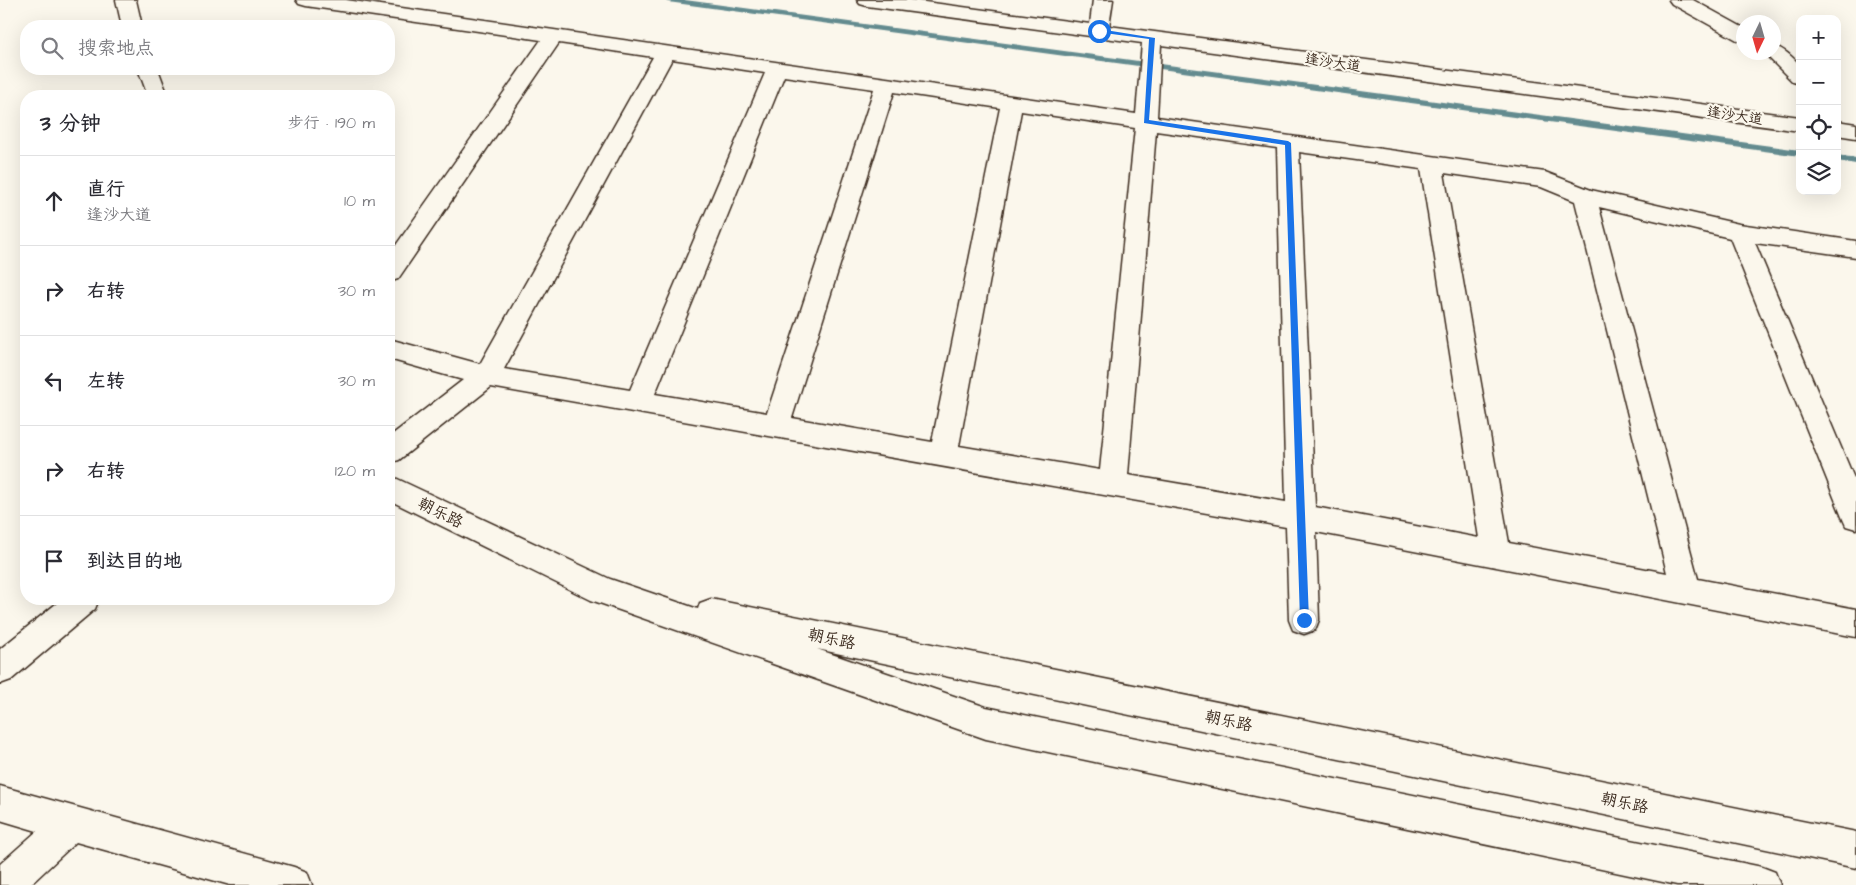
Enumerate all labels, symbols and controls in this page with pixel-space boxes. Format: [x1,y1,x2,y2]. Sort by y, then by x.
north arrow [1736,15,1781,60]
map controls [1796,15,1841,195]
button: + [1796,15,1841,60]
search box [20,20,395,75]
route start [1088,20,1111,43]
icon: search [38,34,66,62]
text: 搜索地点 [78,35,154,62]
street label: 逢沙大道 [1304,49,1362,77]
button: − [1796,60,1841,105]
street label: 逢沙大道 [1706,102,1764,130]
button: locate [1796,105,1841,150]
text: 3 分钟 [40,109,101,138]
text: 步行 · 190 m [288,112,375,134]
button: layers [1796,150,1841,195]
text: 直行 [87,176,125,203]
icon: ahead [40,187,68,215]
text: 10 m [344,190,375,212]
text: 逢沙大道 [87,204,151,226]
icon: right [40,277,68,305]
text: 右转 [87,278,125,305]
text: 30 m [338,280,375,302]
icon: left [40,367,68,395]
text: 左转 [87,368,125,395]
text: 30 m [338,370,375,392]
icon: right [40,457,68,485]
text: 右转 [87,458,125,485]
text: 120 m [335,460,375,482]
street label: 朝乐路 [414,492,467,533]
icon: arrive [40,547,68,575]
text: 到达目的地 [87,548,182,575]
route end [1293,609,1316,632]
street label: 朝乐路 [806,623,858,655]
street label: 朝乐路 [1203,705,1255,737]
street label: 朝乐路 [1599,787,1651,819]

